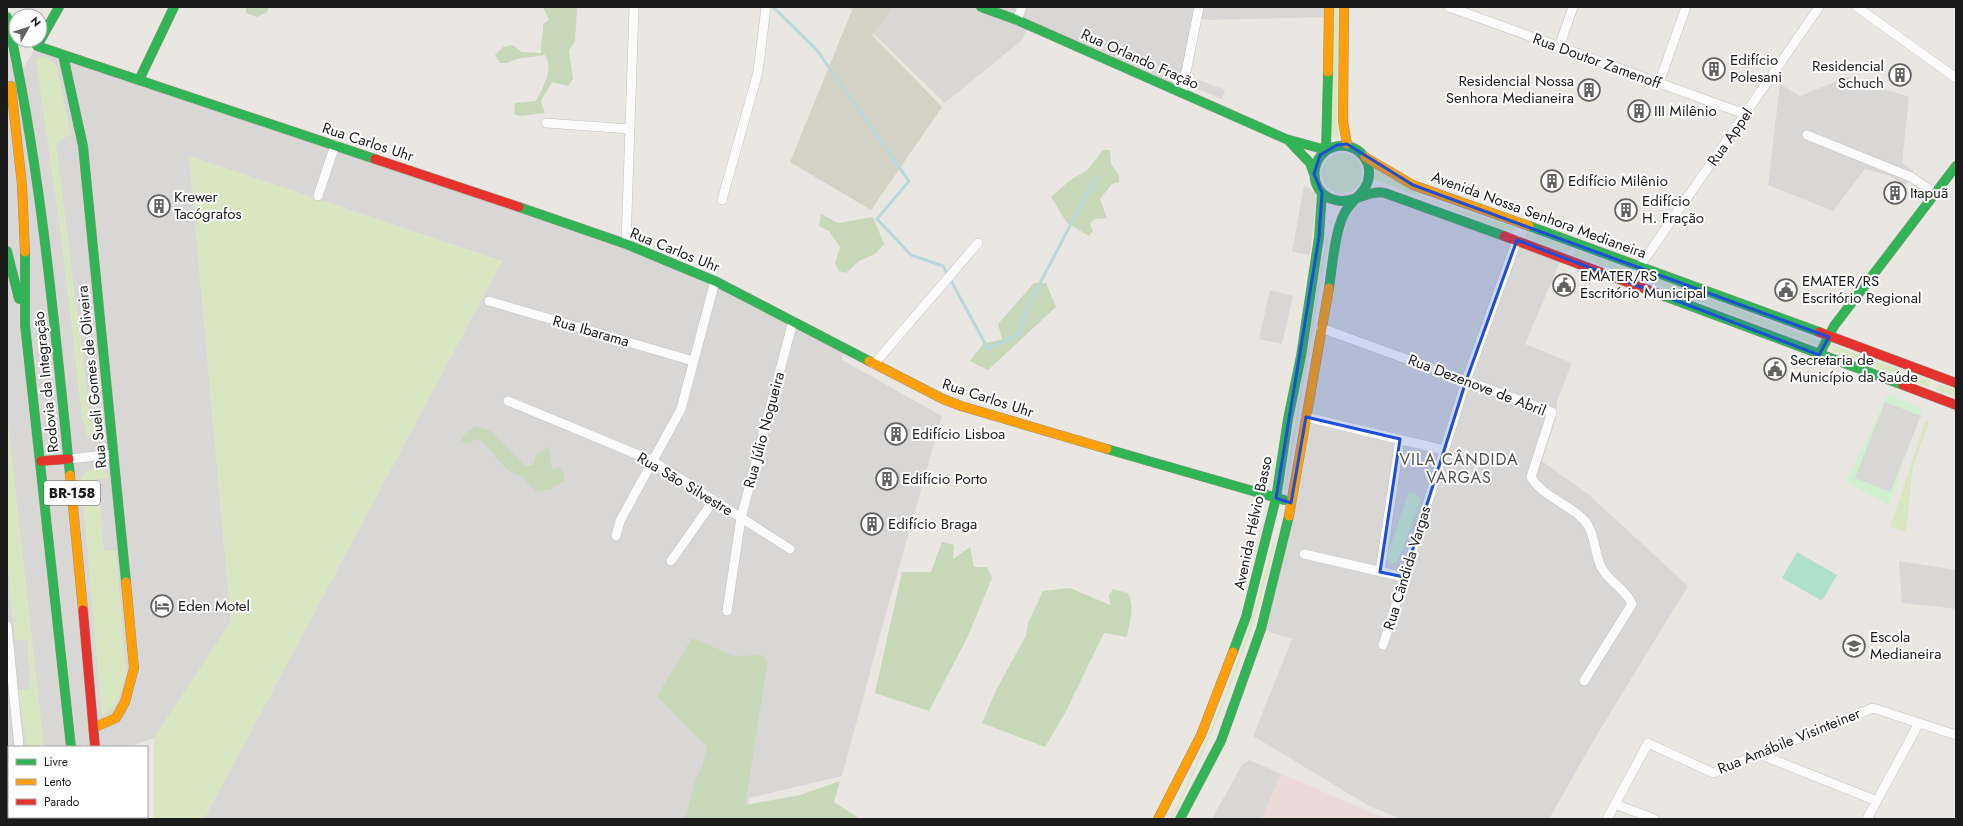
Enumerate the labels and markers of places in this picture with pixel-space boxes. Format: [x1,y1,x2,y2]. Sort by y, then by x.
place label: Edifício Polesani [1730,49,1782,88]
place label: Residencial Schuch [1812,55,1884,94]
building icon: Edifício Polesani [1701,56,1727,82]
building icon: Residencial Schuch [1887,62,1913,88]
place label: Residencial Nossa Senhora Medianeira [1446,70,1574,109]
building icon: Residencial Nossa Senhora Medianeira [1576,77,1602,103]
building icon: III Milênio [1626,98,1652,124]
place label: III Milênio [1654,100,1717,122]
building icon: Edifício Milênio [1539,168,1565,194]
place label: Edifício Milênio [1568,170,1668,192]
building icon: Itapuã [1882,180,1908,206]
place label: Itapuã [1910,182,1948,204]
place label: Krewer Tacógrafos [174,186,242,225]
place label: Edifício H. Fração [1642,190,1704,229]
building icon: Krewer Tacógrafos [146,193,172,219]
building icon: Edifício H. Fração [1613,197,1639,223]
place label: EMATER/RS Escritório Municipal [1580,265,1706,304]
place label: EMATER/RS Escritório Regional [1802,270,1921,309]
public building icon: EMATER/RS Escritório Municipal [1551,272,1577,298]
public building icon: EMATER/RS Escritório Regional [1773,277,1799,303]
place label: Secretaria de Município da Saúde [1790,349,1918,388]
public building icon: Secretaria de Município da Saúde [1762,356,1788,382]
building icon: Edifício Lisboa [883,421,909,447]
place label: Edifício Lisboa [912,423,1005,445]
building icon: Edifício Porto [874,466,900,492]
place label: Edifício Porto [902,468,988,490]
building icon: Edifício Braga [859,511,885,537]
place label: Edifício Braga [888,513,977,535]
hotel icon: Eden Motel [149,593,175,619]
place label: Eden Motel [178,595,250,617]
place label: Escola Medianeira [1870,626,1941,665]
school or university icon: Escola Medianeira [1841,633,1867,659]

